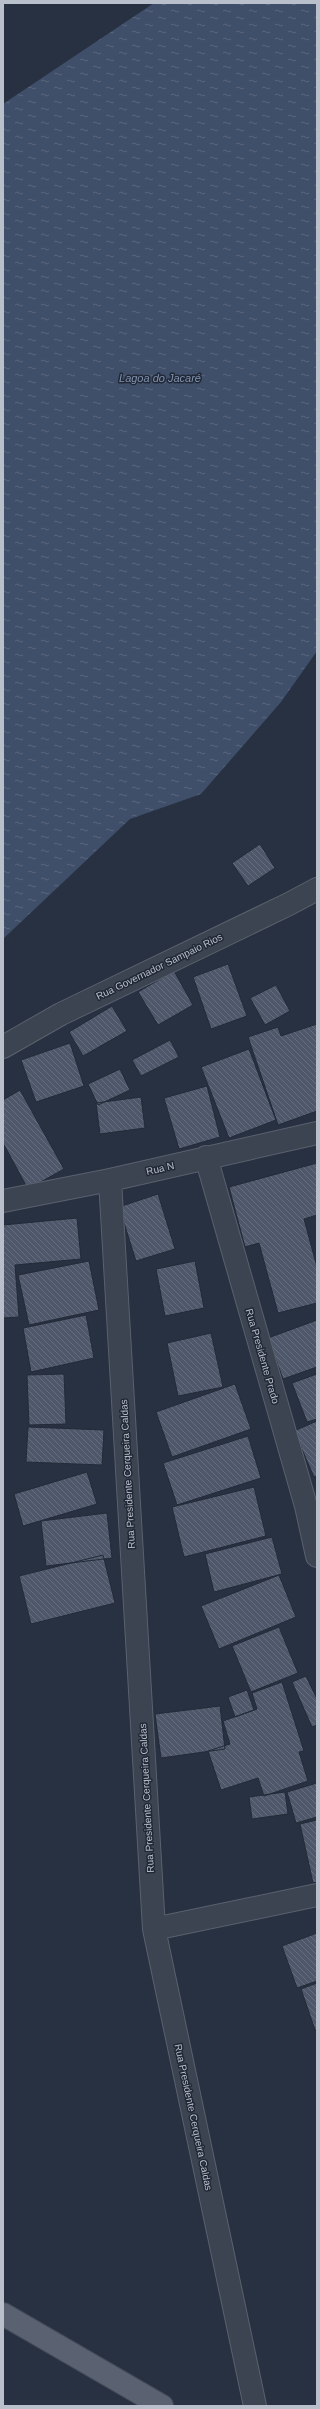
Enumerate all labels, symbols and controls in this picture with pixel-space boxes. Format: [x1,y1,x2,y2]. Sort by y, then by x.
water label: Lagoa do Jacaré [119,372,201,384]
street label: Rua Governador Sampaio Rios [94,931,224,1002]
street label: Rua N [145,1160,175,1177]
street label: Rua Presidente Prado [244,1307,281,1405]
street label: Rua Presidente Cerqueira Caldas [118,1399,137,1549]
street label: Rua Presidente Cerqueira Caldas [137,1723,156,1873]
street label: Rua Presidente Cerqueira Caldas [173,2043,214,2191]

